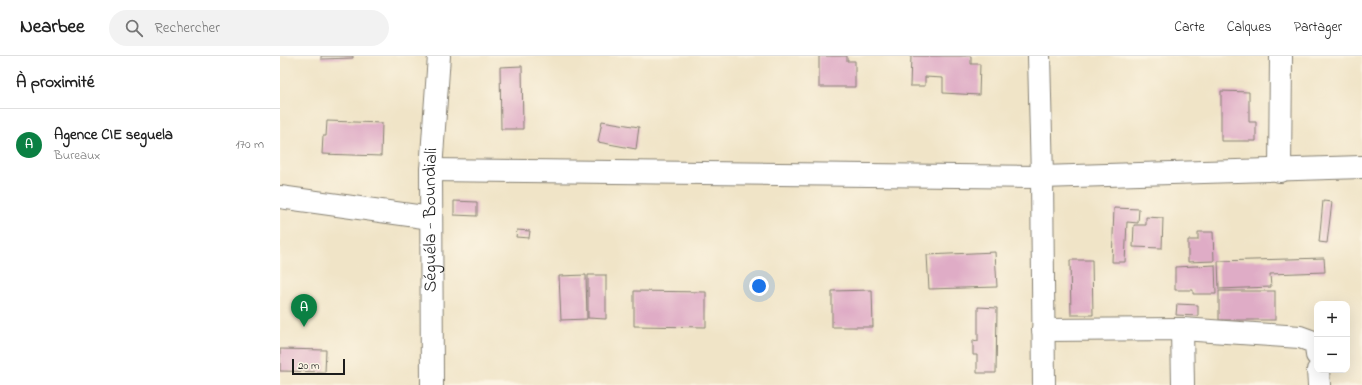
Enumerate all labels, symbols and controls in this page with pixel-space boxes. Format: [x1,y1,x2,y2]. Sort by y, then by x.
search box [109,10,389,46]
text: Nearbee [20,14,85,41]
icon: search [123,17,145,39]
text: Rechercher [155,17,220,39]
text: Carte [1174,17,1205,38]
text: Calques [1227,17,1272,38]
text: Partager [1294,17,1342,38]
text: À proximité [16,70,94,95]
text: Agence CIE seguela [54,124,173,146]
text: A [25,135,33,154]
text: 170 m [236,135,264,154]
text: Bureaux [54,146,100,165]
street label: Séguéla - Boundiali [418,147,446,292]
your location [749,276,769,296]
pin: A [291,294,317,327]
map controls [1314,301,1350,373]
button: + [1314,301,1350,337]
button: − [1314,337,1350,373]
scale bar [292,357,345,376]
text: 20 m [298,358,320,374]

